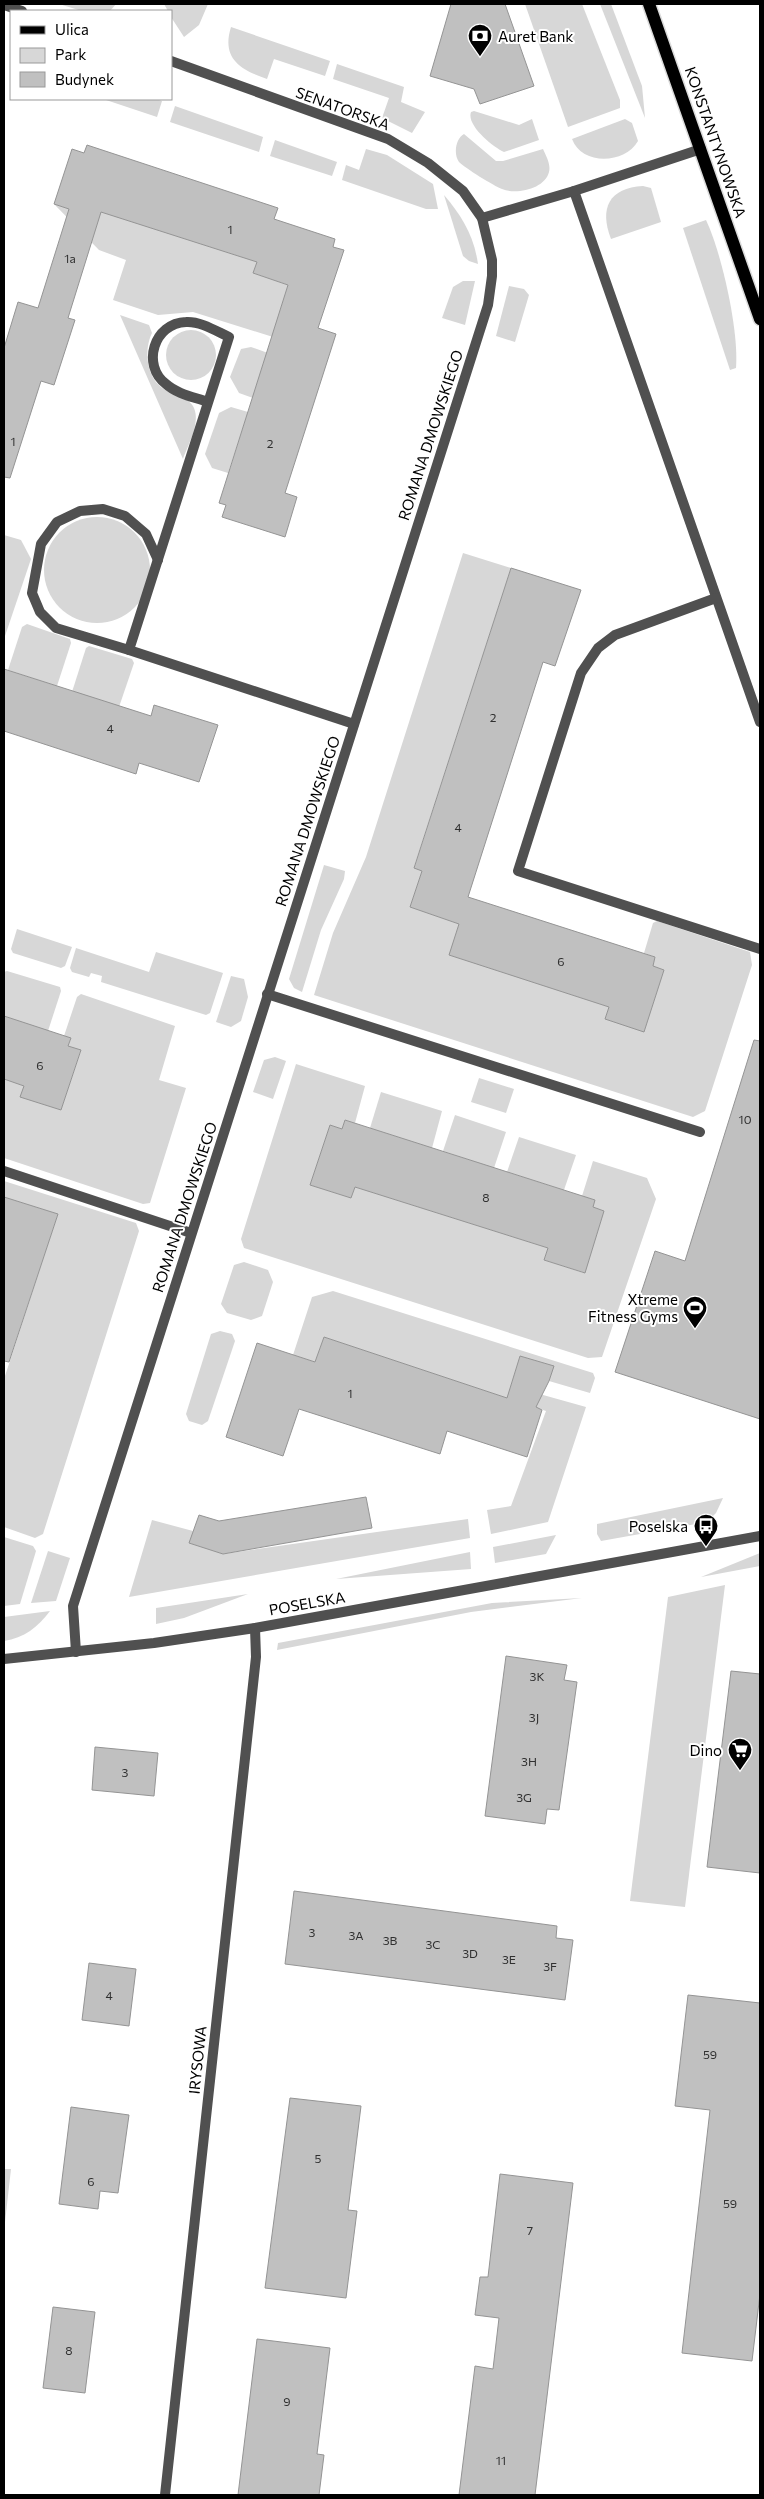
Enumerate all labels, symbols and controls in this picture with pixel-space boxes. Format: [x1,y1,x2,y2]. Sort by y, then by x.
legend [10,10,172,100]
text: Ulica [55,20,89,38]
bank icon: Auret Bank [467,23,493,57]
place label: Auret Bank [498,27,573,45]
text: Park [55,45,86,63]
street label: KONSTANTYNOWSKA [682,64,750,220]
text: Budynek [55,70,114,88]
street label: SENATORSKA [294,83,392,133]
house number: 1 [227,222,233,236]
house number: 1a [64,251,76,265]
street label: ROMANA DMOWSKIEGO [394,348,466,522]
house number: 1 [10,434,16,448]
house number: 2 [267,436,274,450]
house number: 2 [490,710,497,724]
house number: 4 [106,721,114,735]
street label: ROMANA DMOWSKIEGO [271,734,343,908]
house number: 4 [454,820,462,834]
house number: 6 [557,954,565,968]
house number: 6 [36,1058,44,1072]
house number: 10 [739,1112,752,1126]
street label: ROMANA DMOWSKIEGO [148,1120,220,1294]
house number: 8 [482,1190,490,1204]
place label: Xtreme Fitness Gyms [588,1290,678,1325]
sports icon: Xtreme Fitness Gyms [682,1295,708,1329]
house number: 1 [347,1386,353,1400]
bus stop icon: Poselska [693,1513,719,1547]
place label: Poselska [629,1517,688,1535]
street label: POSELSKA [267,1587,347,1619]
house number: 3K [530,1669,544,1683]
house number: 3J [529,1710,539,1725]
supermarket icon: Dino [727,1737,753,1771]
place label: Dino [690,1741,722,1759]
house number: 3H [521,1754,537,1768]
house number: 3 [122,1765,129,1779]
house number: 3G [516,1790,532,1804]
house number: 3 [309,1925,316,1939]
house number: 3A [349,1928,363,1942]
house number: 3B [383,1933,398,1947]
house number: 3C [425,1937,441,1951]
house number: 3D [462,1946,478,1960]
house number: 3E [502,1952,516,1966]
house number: 3F [543,1959,557,1973]
house number: 4 [105,1988,113,2002]
street label: IRYSOWA [184,2025,210,2095]
house number: 59 [703,2047,717,2061]
house number: 5 [315,2151,322,2165]
house number: 6 [87,2174,95,2188]
house number: 59 [723,2196,737,2210]
house number: 7 [527,2223,533,2237]
house number: 8 [65,2343,73,2357]
house number: 9 [283,2394,291,2408]
house number: 11 [496,2453,506,2467]

